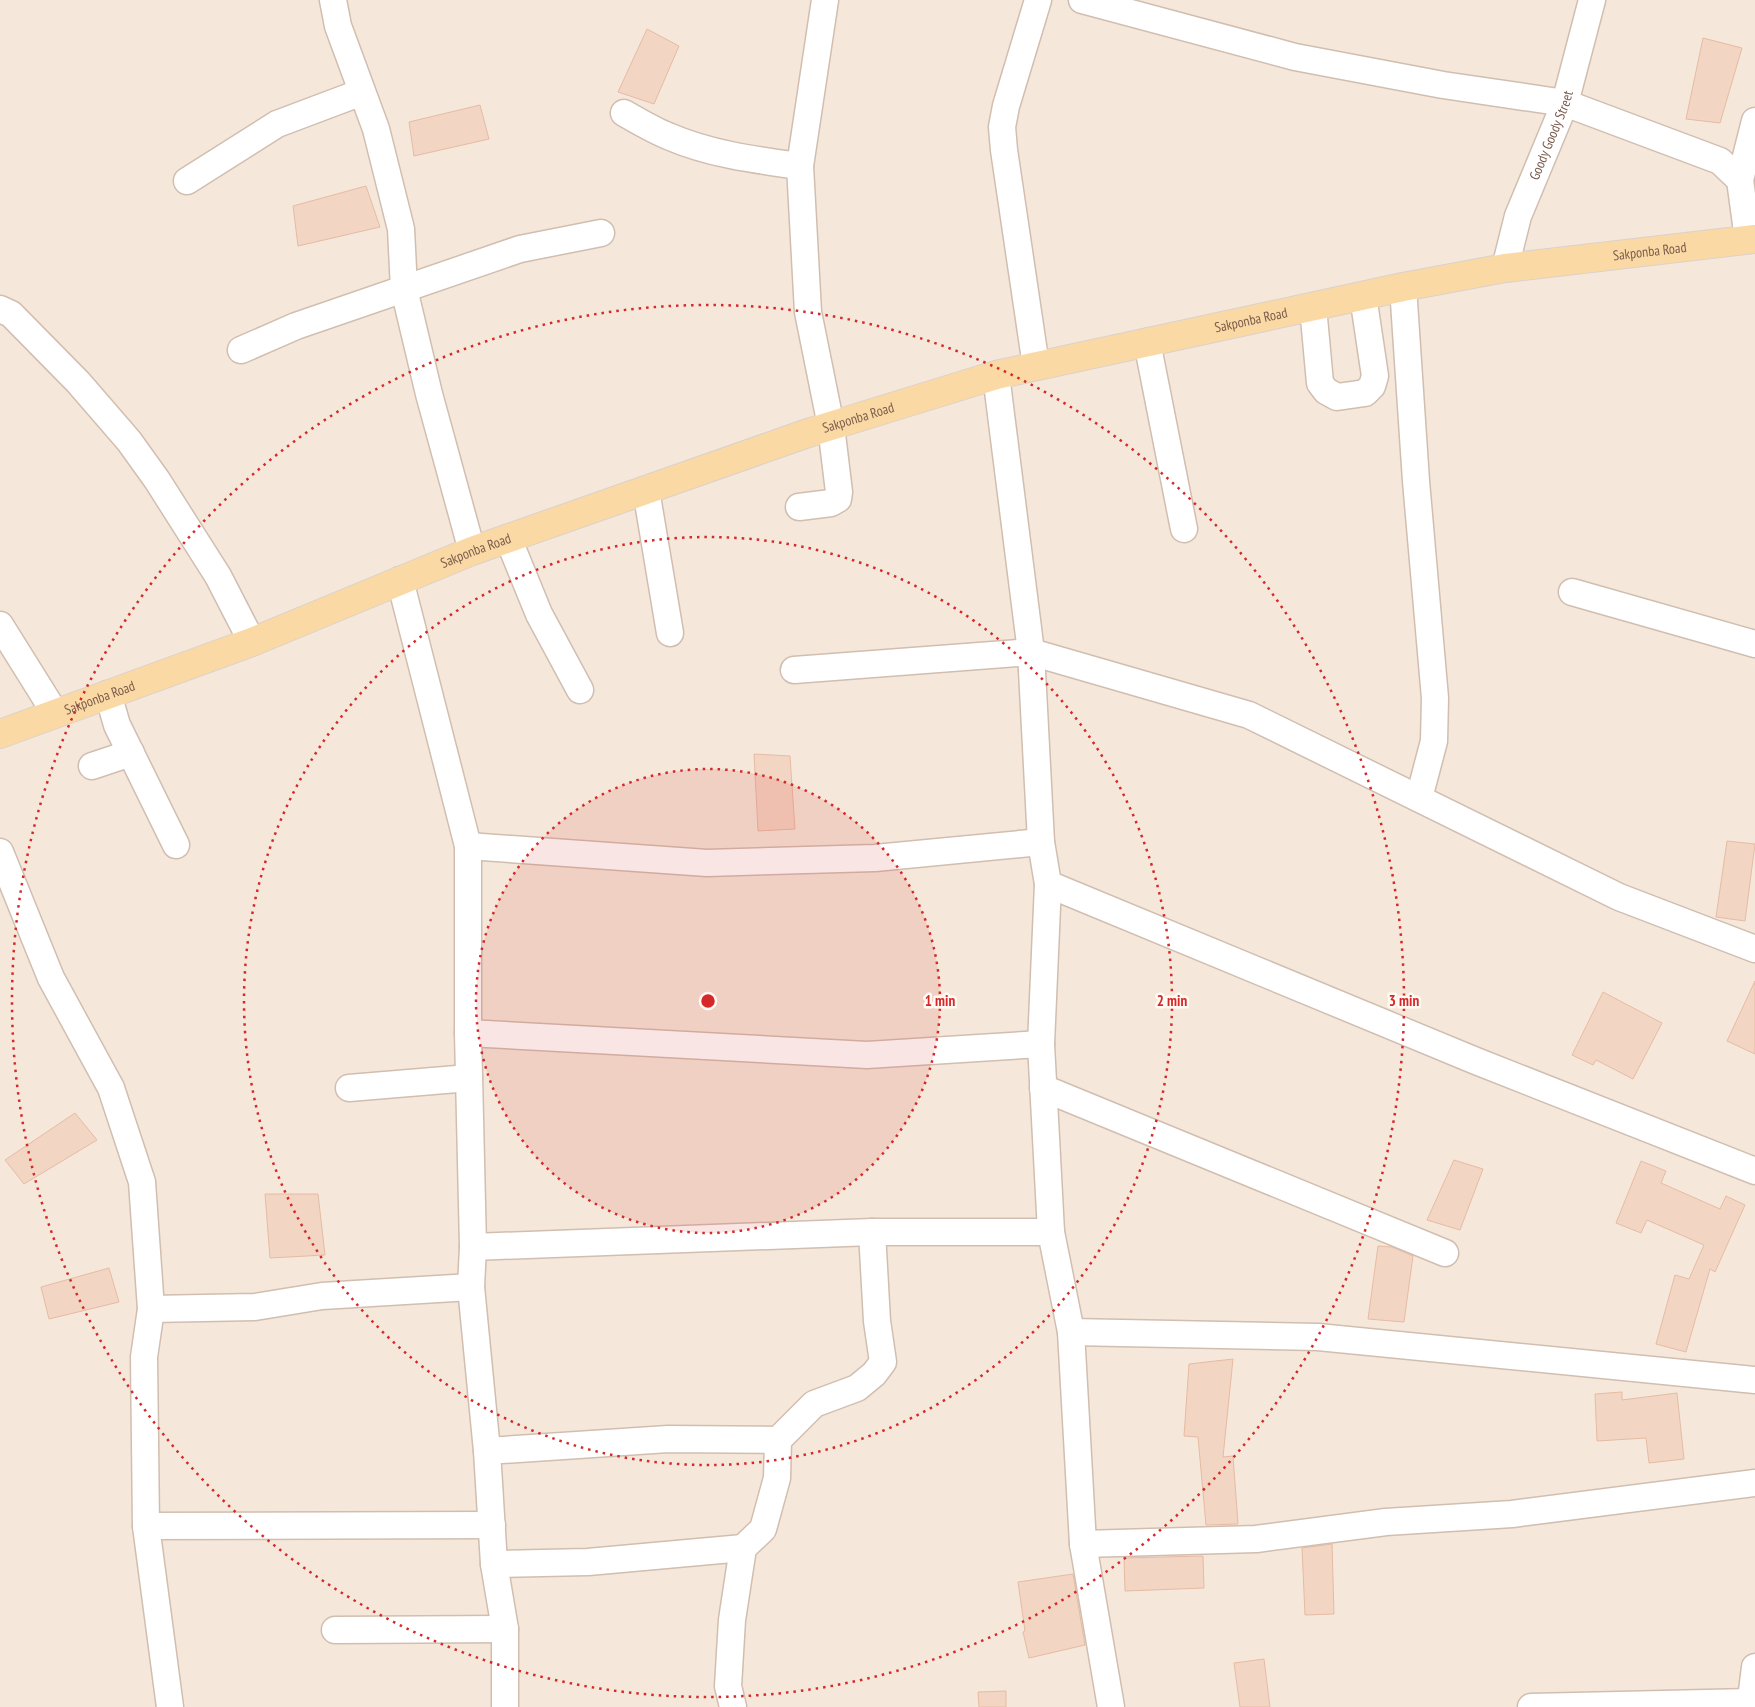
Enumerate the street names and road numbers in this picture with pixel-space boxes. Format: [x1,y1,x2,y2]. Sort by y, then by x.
street label: Goody Goody Street [1525,89,1577,183]
street label: Sakponba Road [1612,238,1687,264]
street label: Sakponba Road [1213,303,1289,336]
street label: Sakponba Road [820,398,896,437]
street label: Sakponba Road [438,529,513,572]
street label: Sakponba Road [62,677,137,719]

